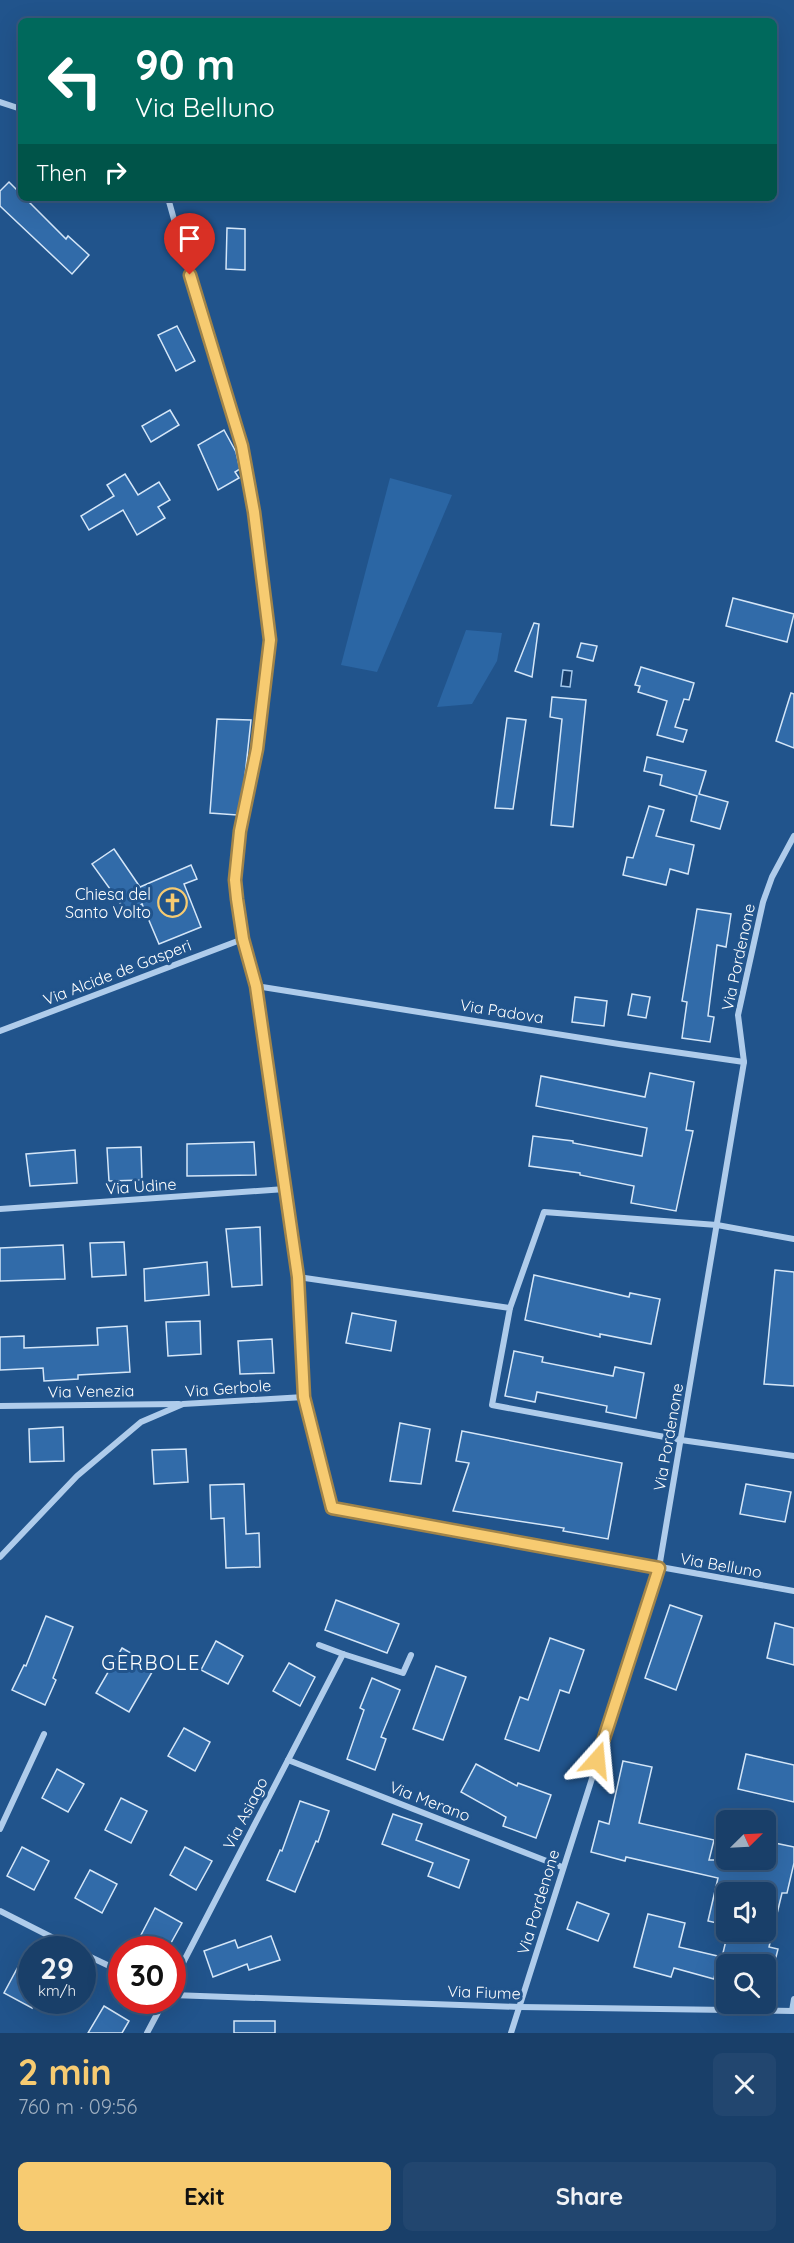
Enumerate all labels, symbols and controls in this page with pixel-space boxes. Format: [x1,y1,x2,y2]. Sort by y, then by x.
text: 90 m [135,38,235,91]
icon: left [36,42,114,120]
text: Via Belluno [135,90,275,124]
icon: right [99,156,132,189]
text: Then [36,159,87,187]
pin [164,213,215,275]
icon: arrive [173,222,206,255]
place label: Chiesa del Santo Volto [65,884,151,922]
church icon: Chiesa del Santo Volto [156,887,188,919]
street label: Via Pordenone [717,902,759,1012]
street label: Via Alcide de Gasperi [40,935,194,1009]
street label: Via Padova [459,994,545,1028]
street label: Via Udine [105,1174,177,1198]
street label: Via Gerbole [184,1375,272,1401]
street label: Via Venezia [48,1380,134,1402]
street label: Via Pordenone [649,1382,687,1492]
street label: Via Belluno [678,1548,764,1582]
district label: GERBOLE [101,1650,201,1675]
position arrow [565,1728,629,1792]
street label: Via Asiago [218,1774,272,1852]
street label: Via Merano [387,1776,473,1826]
north arrow [716,1810,776,1870]
map controls [716,1810,776,2014]
street label: Via Pordenone [513,1847,563,1957]
button: sound [716,1882,776,1942]
speed limit sign: 30 [108,1936,186,2014]
text: 29 [40,1949,74,1987]
button: search [716,1954,776,2014]
text: km/h [38,1981,76,2000]
street label: Via Fiume [447,1981,521,2003]
text: 2 min [18,2049,112,2094]
button: close [713,2053,776,2116]
text: 760 m · 09:56 [18,2094,137,2119]
button: Exit [18,2162,391,2231]
button: Share [403,2162,776,2231]

